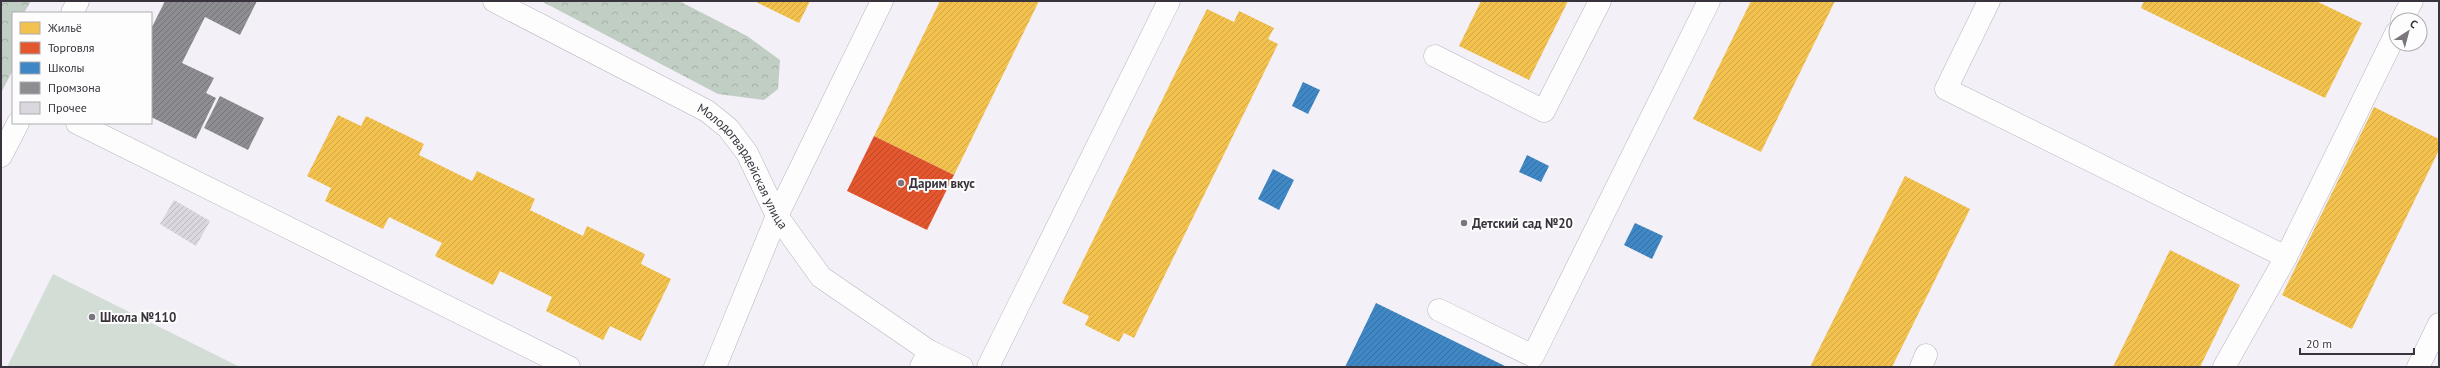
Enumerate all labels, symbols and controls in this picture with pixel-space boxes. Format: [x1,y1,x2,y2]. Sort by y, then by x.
legend [12,12,152,124]
north arrow [2388,12,2428,52]
text: С [2407,16,2420,31]
text: Жильё [47,20,82,35]
text: Торговля [48,40,94,55]
text: Школы [48,60,84,75]
text: Промзона [48,80,101,95]
street label: Молодогвардейская улица [695,99,792,232]
text: Прочее [48,100,87,115]
place label: Дарим вкус [909,175,975,192]
marker: Дарим вкус [896,178,906,188]
place label: Детский сад №20 [1472,215,1573,232]
marker: Детский сад №20 [1459,218,1469,228]
place label: Школа №110 [100,309,176,326]
marker: Школа №110 [87,312,97,322]
scale bar [2300,330,2414,356]
text: 20 m [2306,336,2332,351]

